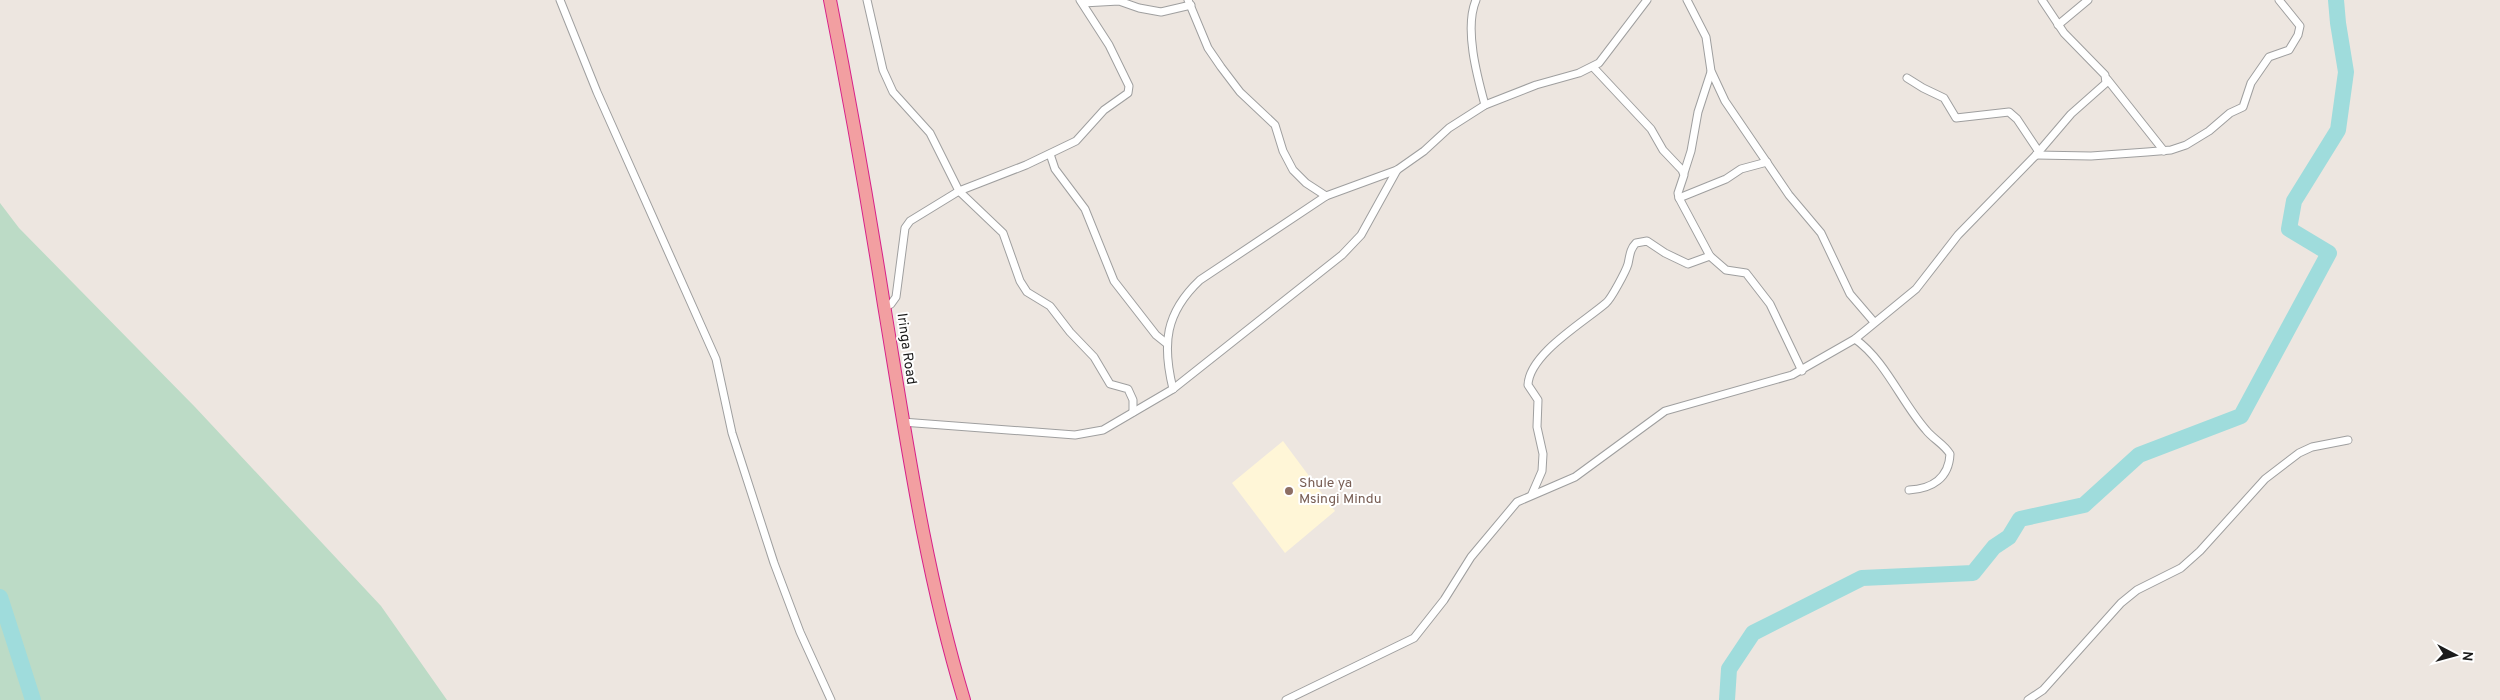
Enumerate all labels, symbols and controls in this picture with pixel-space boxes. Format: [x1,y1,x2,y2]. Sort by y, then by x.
street label: Iringa Road [893,312,919,386]
place label: Shule ya Msingi Mindu [1299,475,1382,508]
marker: Shule ya Msingi Mindu [1283,485,1295,497]
north arrow [2430,630,2480,680]
text: N [2457,650,2475,662]

